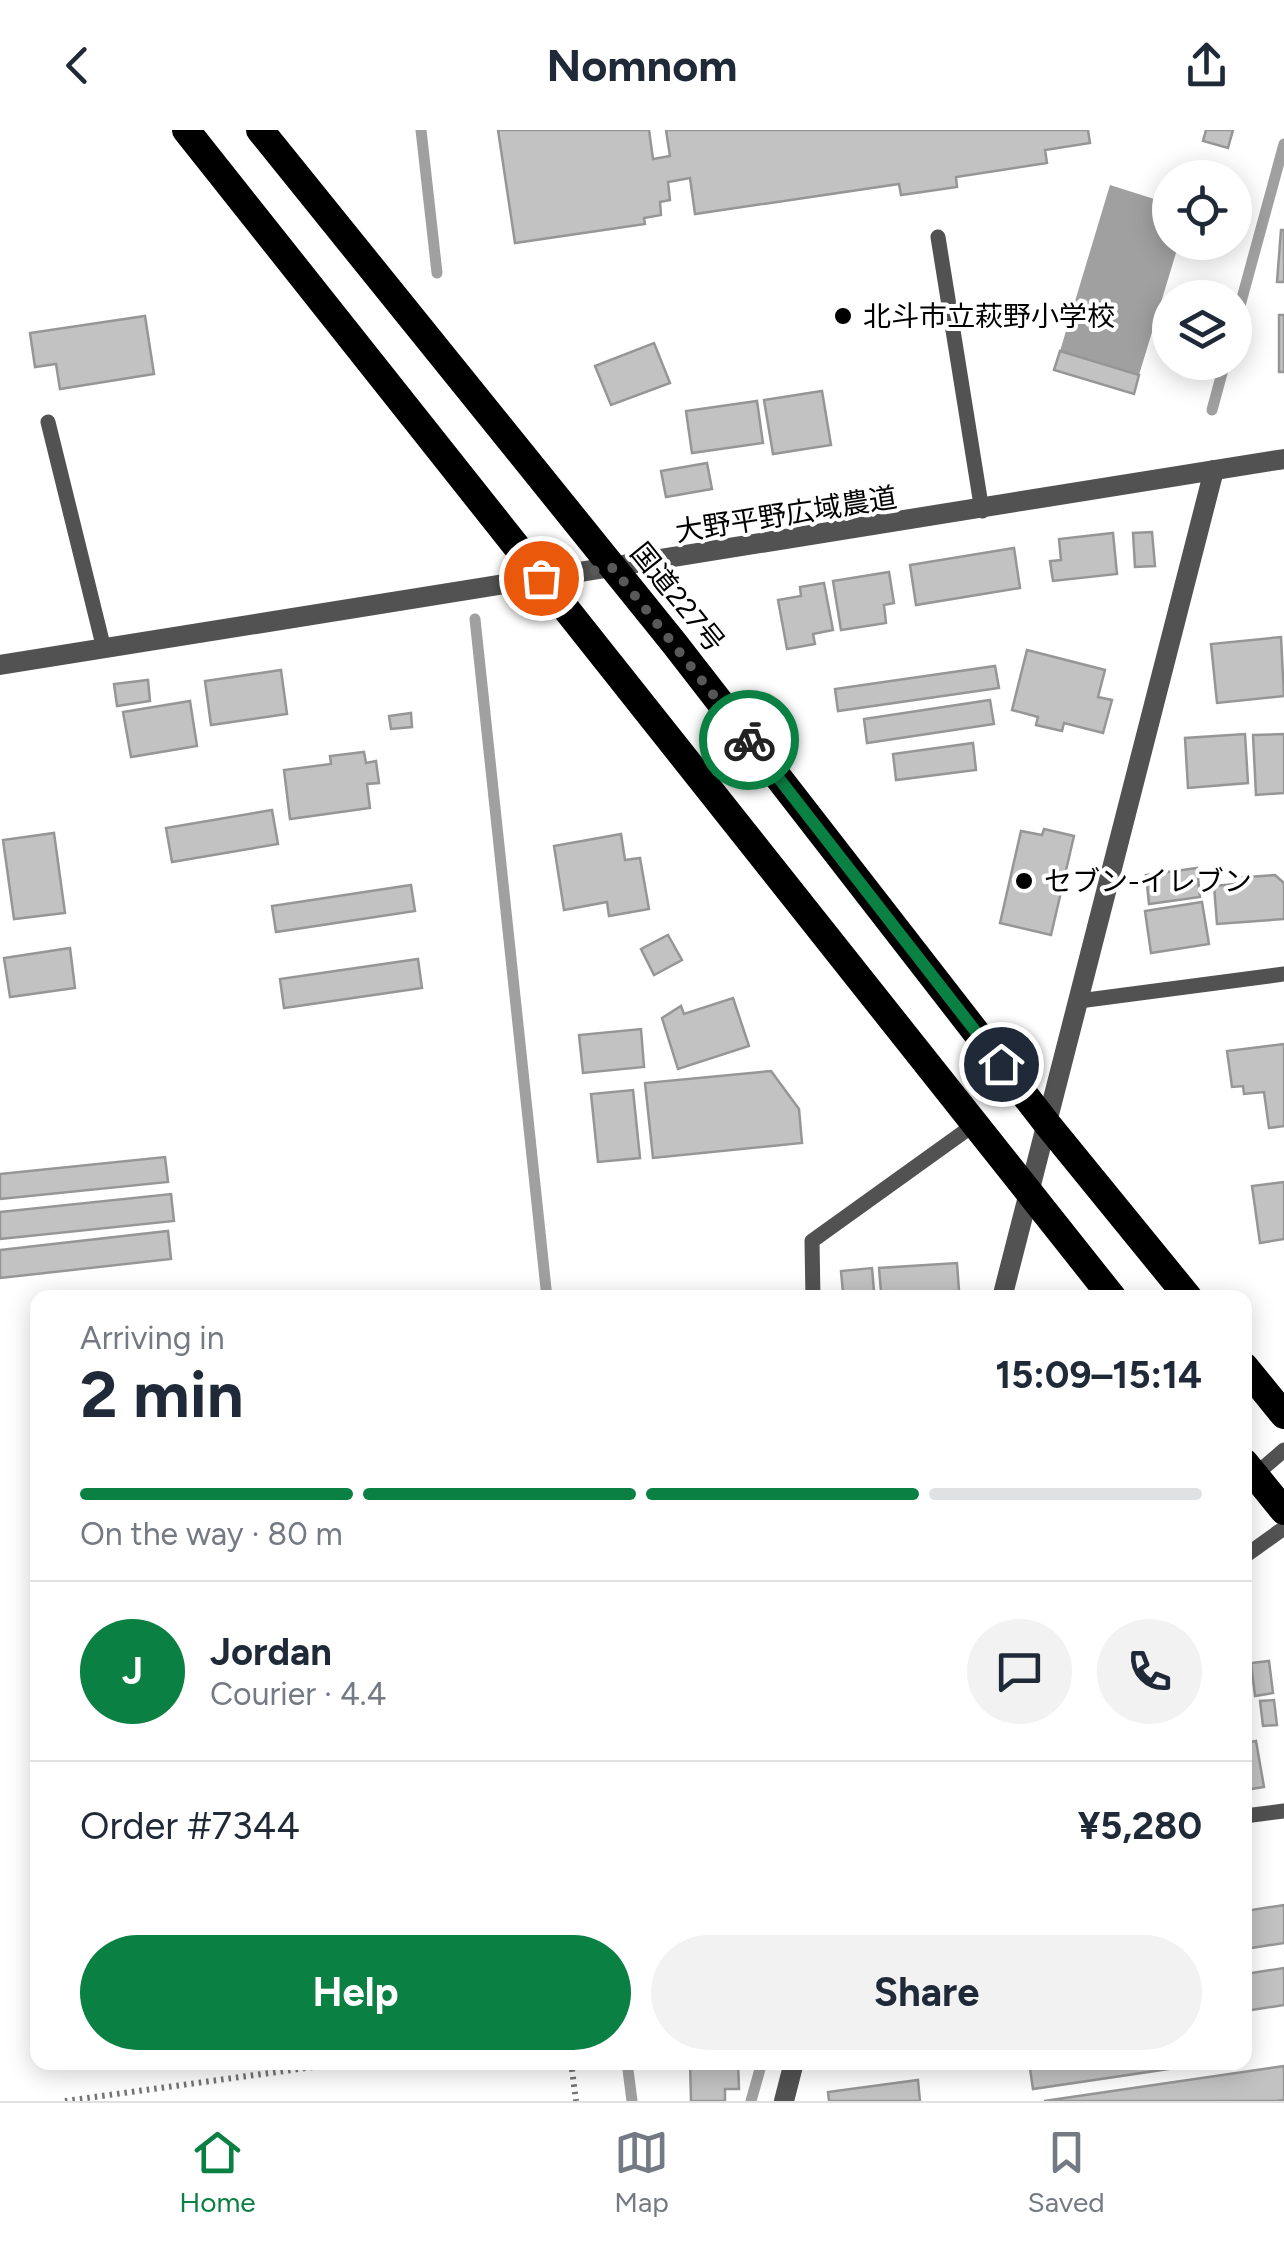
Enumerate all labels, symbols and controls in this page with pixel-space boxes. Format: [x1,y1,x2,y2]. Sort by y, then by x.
icon: back [50,38,105,93]
text: Nomnom [546,38,738,92]
icon: share [1179,38,1234,93]
map controls [1152,160,1252,380]
button: locate [1152,160,1252,260]
button: layers [1152,280,1252,380]
place label: 北斗市立萩野小学校 [863,299,1115,333]
marker: 北斗市立萩野小学校 [832,305,854,327]
street label: 大野平野広域農道 [673,480,899,548]
pin [499,536,584,621]
street label: 国道227号 [624,536,732,658]
icon: bag [514,551,569,606]
courier [699,690,799,790]
icon: bike [722,713,777,768]
place label: セブン-イレブン [1044,864,1252,898]
marker: セブン-イレブン [1013,870,1035,892]
pin [959,1022,1044,1107]
icon: home [974,1037,1029,1092]
text: Arriving in [80,1319,225,1357]
text: 15:09–15:14 [995,1352,1202,1398]
text: 2 min [80,1355,244,1433]
text: On the way · 80 m [80,1515,343,1553]
button: chat [967,1619,1072,1724]
button: phone [1097,1619,1202,1724]
text: Jordan [210,1629,332,1675]
text: J [122,1648,143,1694]
text: Courier · 4.4 [210,1675,386,1713]
text: Order #7344 [80,1803,300,1849]
text: ¥5,280 [1078,1803,1202,1849]
button: Help [80,1935,631,2050]
button: Share [651,1935,1202,2050]
tab: Home [179,2125,256,2219]
tab: Map [614,2125,669,2219]
tab: Saved [1028,2125,1105,2219]

